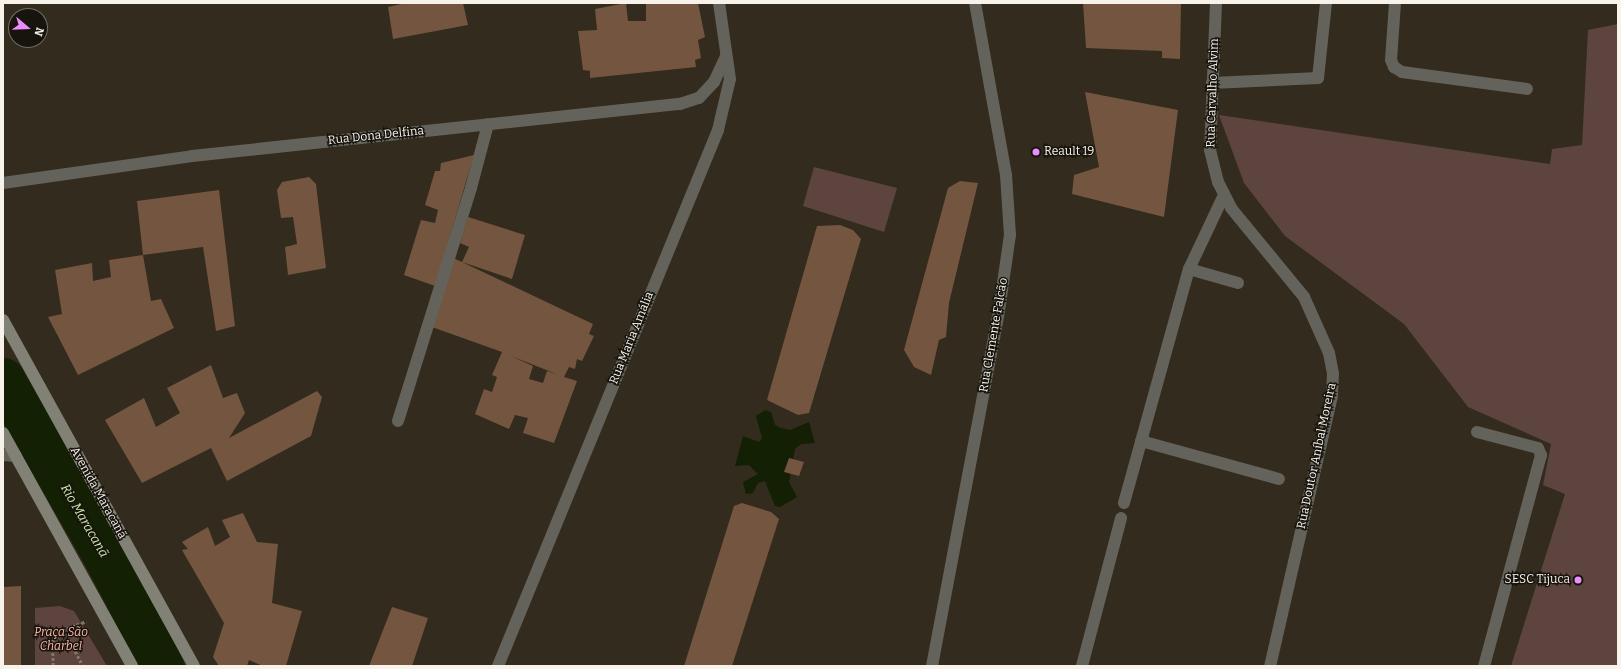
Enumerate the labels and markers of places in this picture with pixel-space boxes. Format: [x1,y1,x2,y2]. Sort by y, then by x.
place label: Reault 19 [1044,145,1094,159]
marker: Reault 19 [1031,147,1041,157]
place label: SESC Tijuca [1505,573,1570,587]
marker: SESC Tijuca [1573,575,1583,585]

